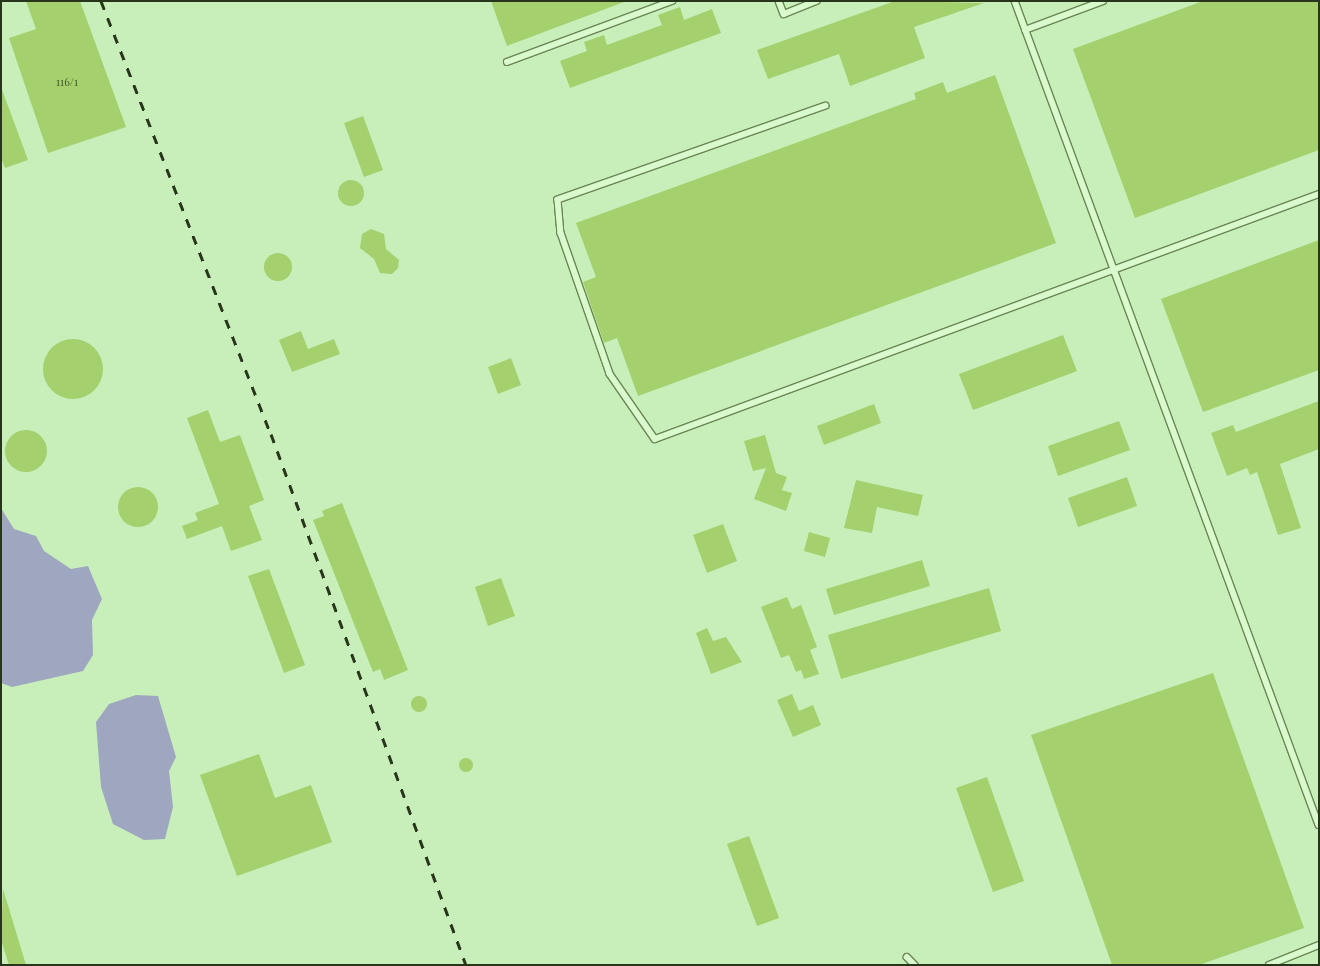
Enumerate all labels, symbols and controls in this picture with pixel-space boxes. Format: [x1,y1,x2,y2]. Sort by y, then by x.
house number: 116/1 [56,75,78,89]

